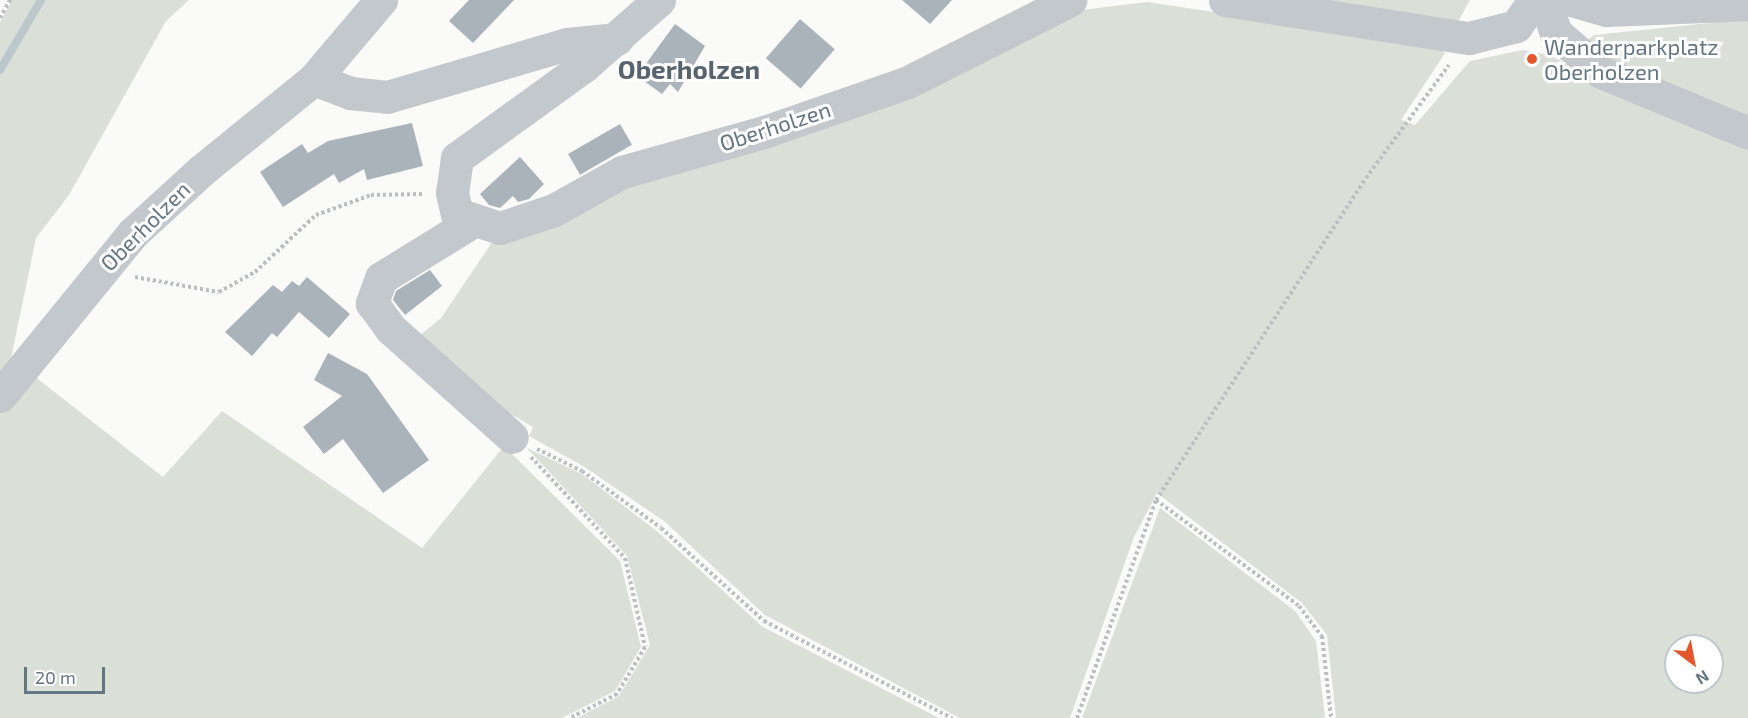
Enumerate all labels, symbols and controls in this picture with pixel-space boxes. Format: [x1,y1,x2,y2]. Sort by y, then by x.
place label: Wanderparkplatz Oberholzen [1544,33,1719,84]
marker: Wanderparkplatz Oberholzen [1525,52,1539,66]
district label: Oberholzen [618,53,760,85]
street label: Oberholzen [716,96,834,156]
street label: Oberholzen [95,176,195,276]
north arrow [1664,634,1724,694]
scale bar [27,655,108,693]
text: 20 m [35,666,76,688]
text: N [1693,667,1713,689]

